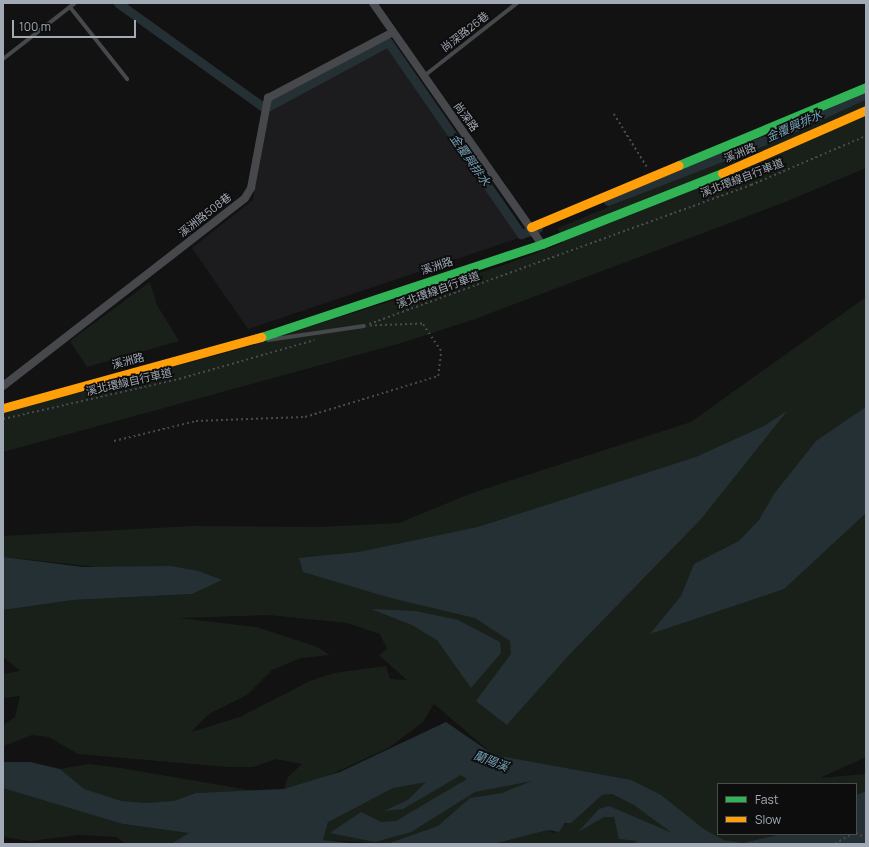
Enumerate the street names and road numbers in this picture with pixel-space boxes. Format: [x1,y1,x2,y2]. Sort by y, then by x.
street label: 尚深路26巷 [438,9,492,55]
street label: 尚深路 [451,100,481,134]
street label: 溪洲路 [722,141,758,165]
street label: 溪北環線自行車道 [699,156,785,200]
street label: 溪洲路508巷 [176,190,234,240]
street label: 溪洲路 [419,255,455,277]
street label: 溪北環線自行車道 [394,269,482,311]
street label: 溪洲路 [110,350,146,372]
street label: 溪北環線自行車道 [85,366,173,398]

